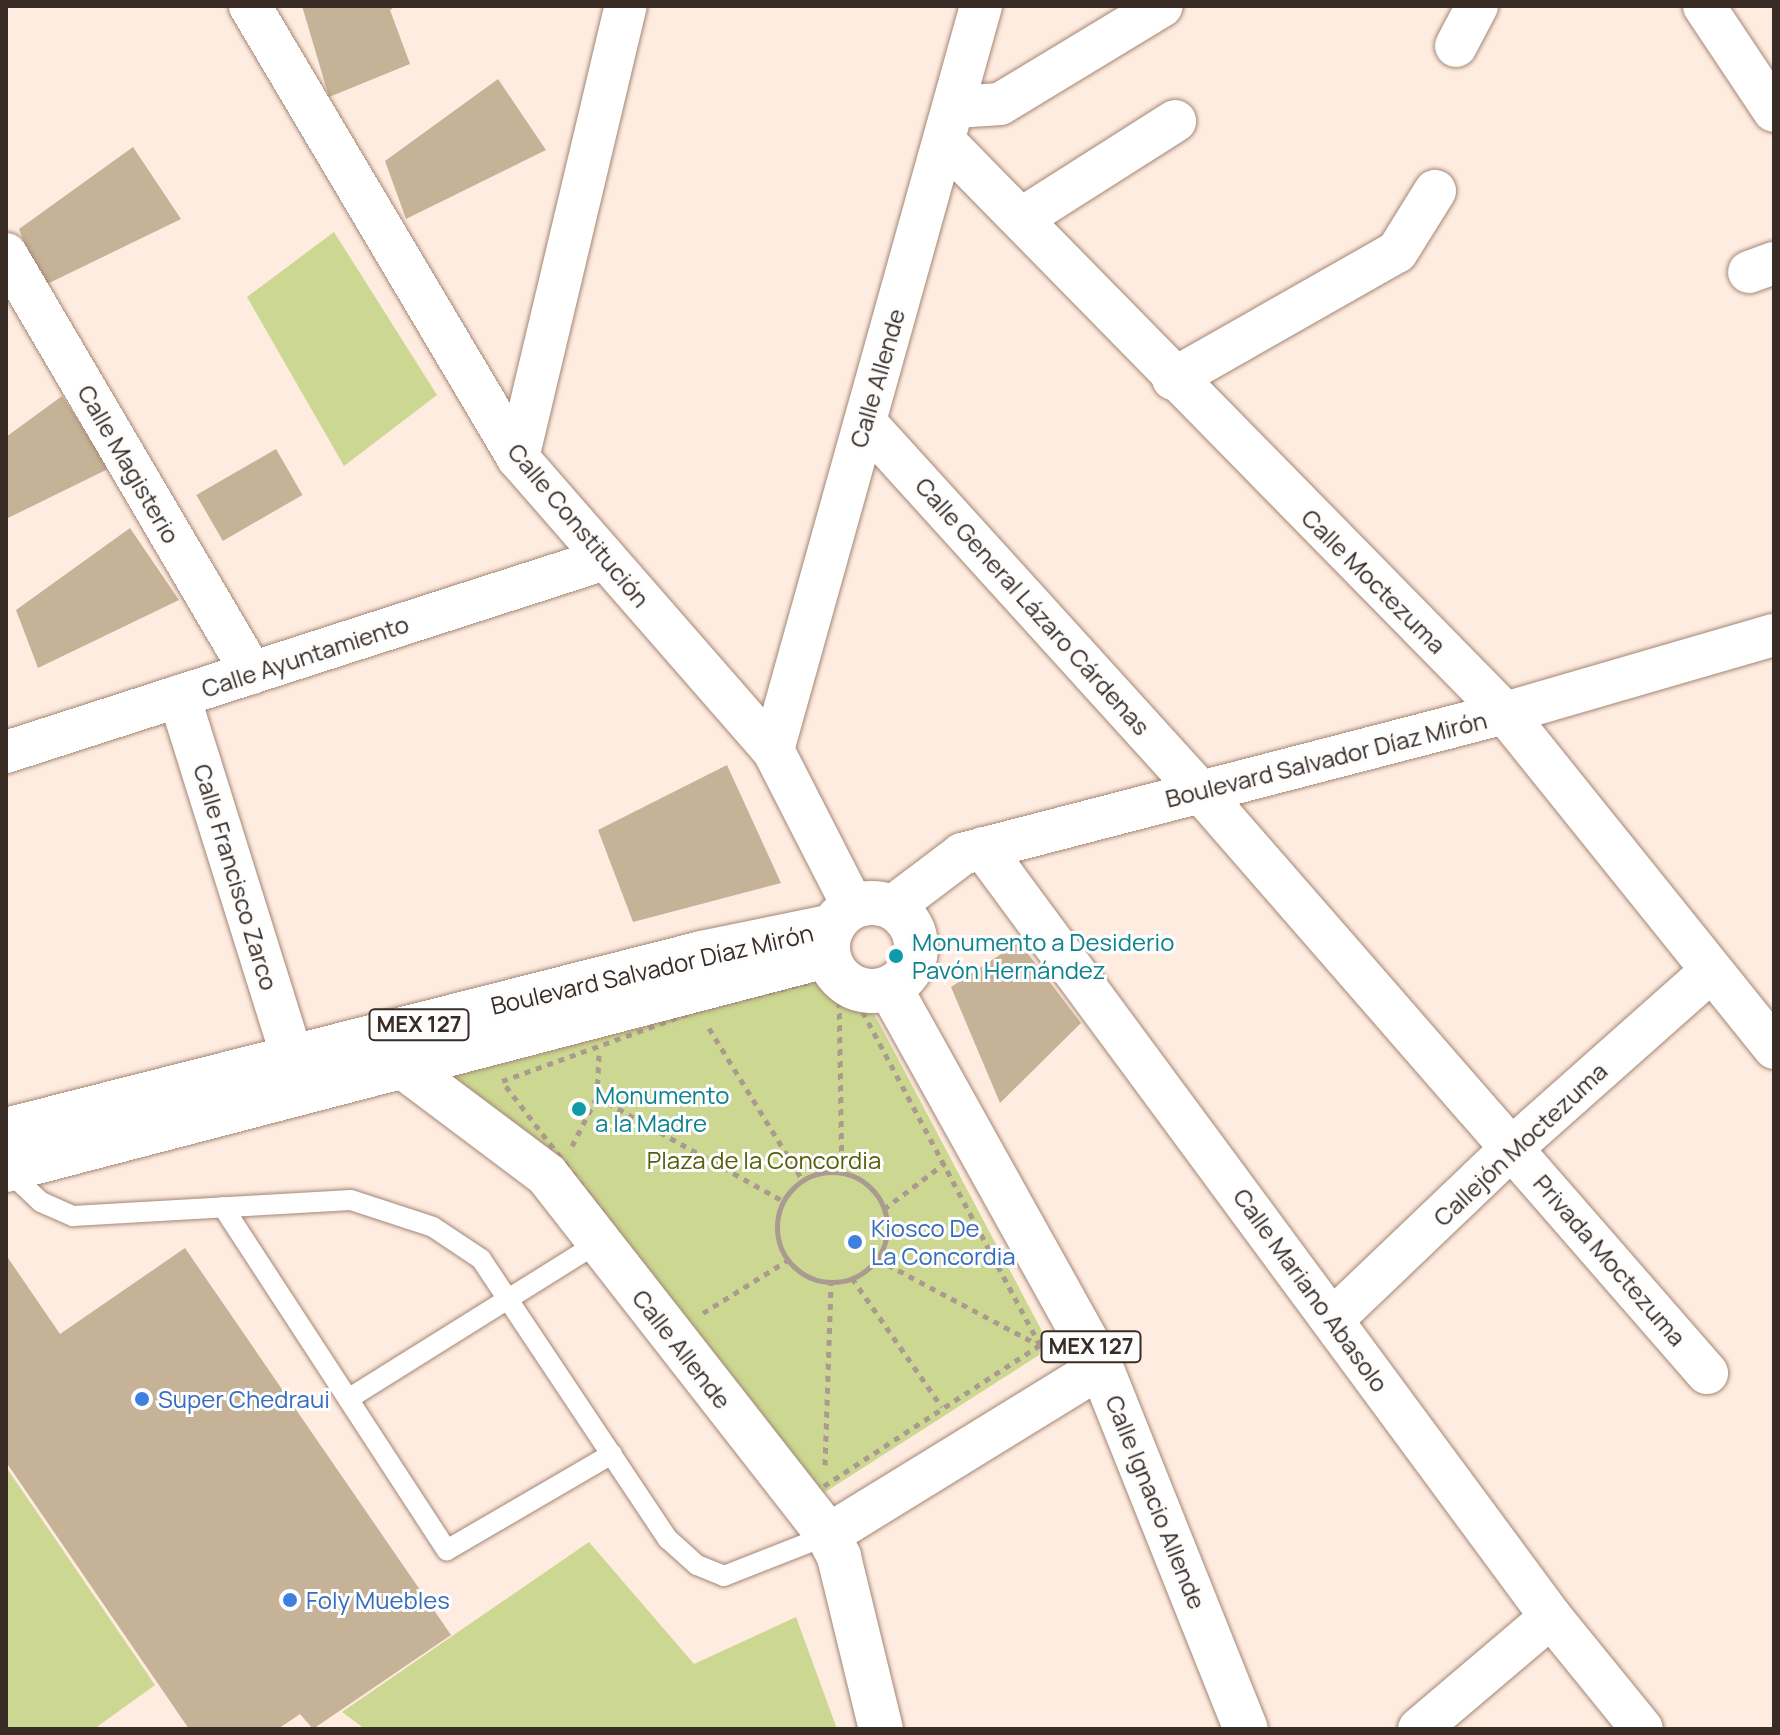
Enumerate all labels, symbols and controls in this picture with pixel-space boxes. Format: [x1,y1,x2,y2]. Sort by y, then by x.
street label: Calle Allende [843,305,911,451]
street label: Calle Magisterio [72,380,186,548]
street label: Calle Constitución [502,437,656,613]
street label: Calle General Lázaro Cárdenas [910,471,1156,741]
street label: Calle Moctezuma [1296,503,1452,659]
street label: Calle Ayuntamiento [198,609,412,703]
street label: Boulevard Salvador Díaz Mirón [1162,705,1490,813]
street label: Calle Francisco Zarco [188,760,284,994]
street label: Boulevard Salvador Díaz Mirón [488,918,816,1020]
place label: Monumento a Desiderio Pavón Hernández [912,928,1174,984]
marker: Monumento a Desiderio Pavón Hernández [887,947,905,965]
road number: MEX 127 [367,1007,471,1043]
street label: Callejón Moctezuma [1427,1056,1613,1232]
place label: Monumento a la Madre [595,1081,729,1137]
marker: Monumento a la Madre [570,1100,588,1118]
park label: Plaza de la Concordia [647,1146,881,1174]
street label: Privada Moctezuma [1528,1169,1692,1351]
street label: Calle Mariano Abasolo [1228,1183,1394,1397]
place label: Kiosco De La Concordia [871,1214,1016,1270]
marker: Kiosco De La Concordia [846,1233,864,1251]
street label: Calle Allende [627,1284,737,1414]
road number: MEX 127 [1039,1329,1143,1365]
place label: Super Chedraui [158,1385,330,1413]
marker: Super Chedraui [133,1390,151,1408]
street label: Calle Ignacio Allende [1100,1391,1212,1613]
place label: Foly Muebles [306,1586,450,1614]
marker: Foly Muebles [281,1591,299,1609]

